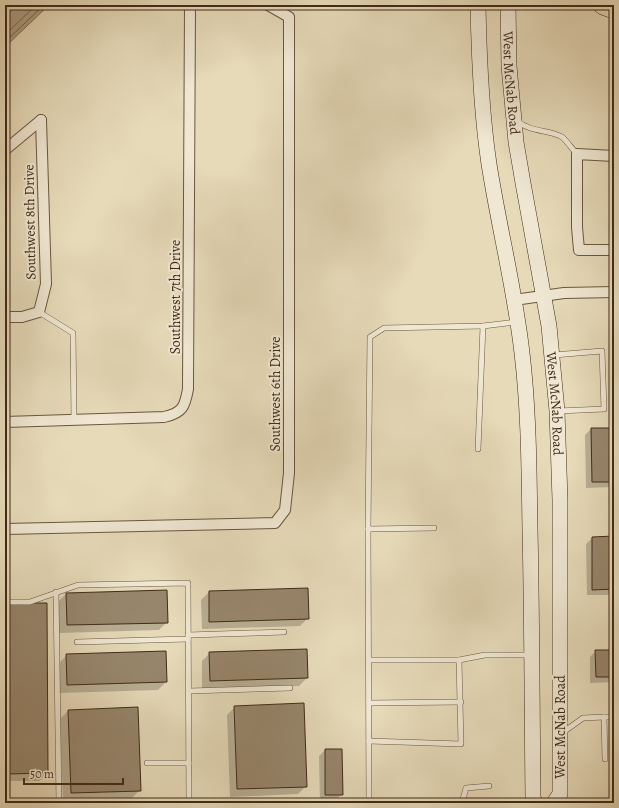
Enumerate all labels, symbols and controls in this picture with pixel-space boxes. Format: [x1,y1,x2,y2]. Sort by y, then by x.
street label: West McNab Road [499,30,525,136]
street label: Southwest 8th Drive [19,164,41,280]
street label: Southwest 7th Drive [166,240,185,354]
street label: Southwest 6th Drive [266,336,285,452]
street label: West McNab Road [542,350,568,456]
street label: West McNab Road [551,675,570,780]
scale bar [24,760,123,786]
text: 50 m [30,766,54,782]

